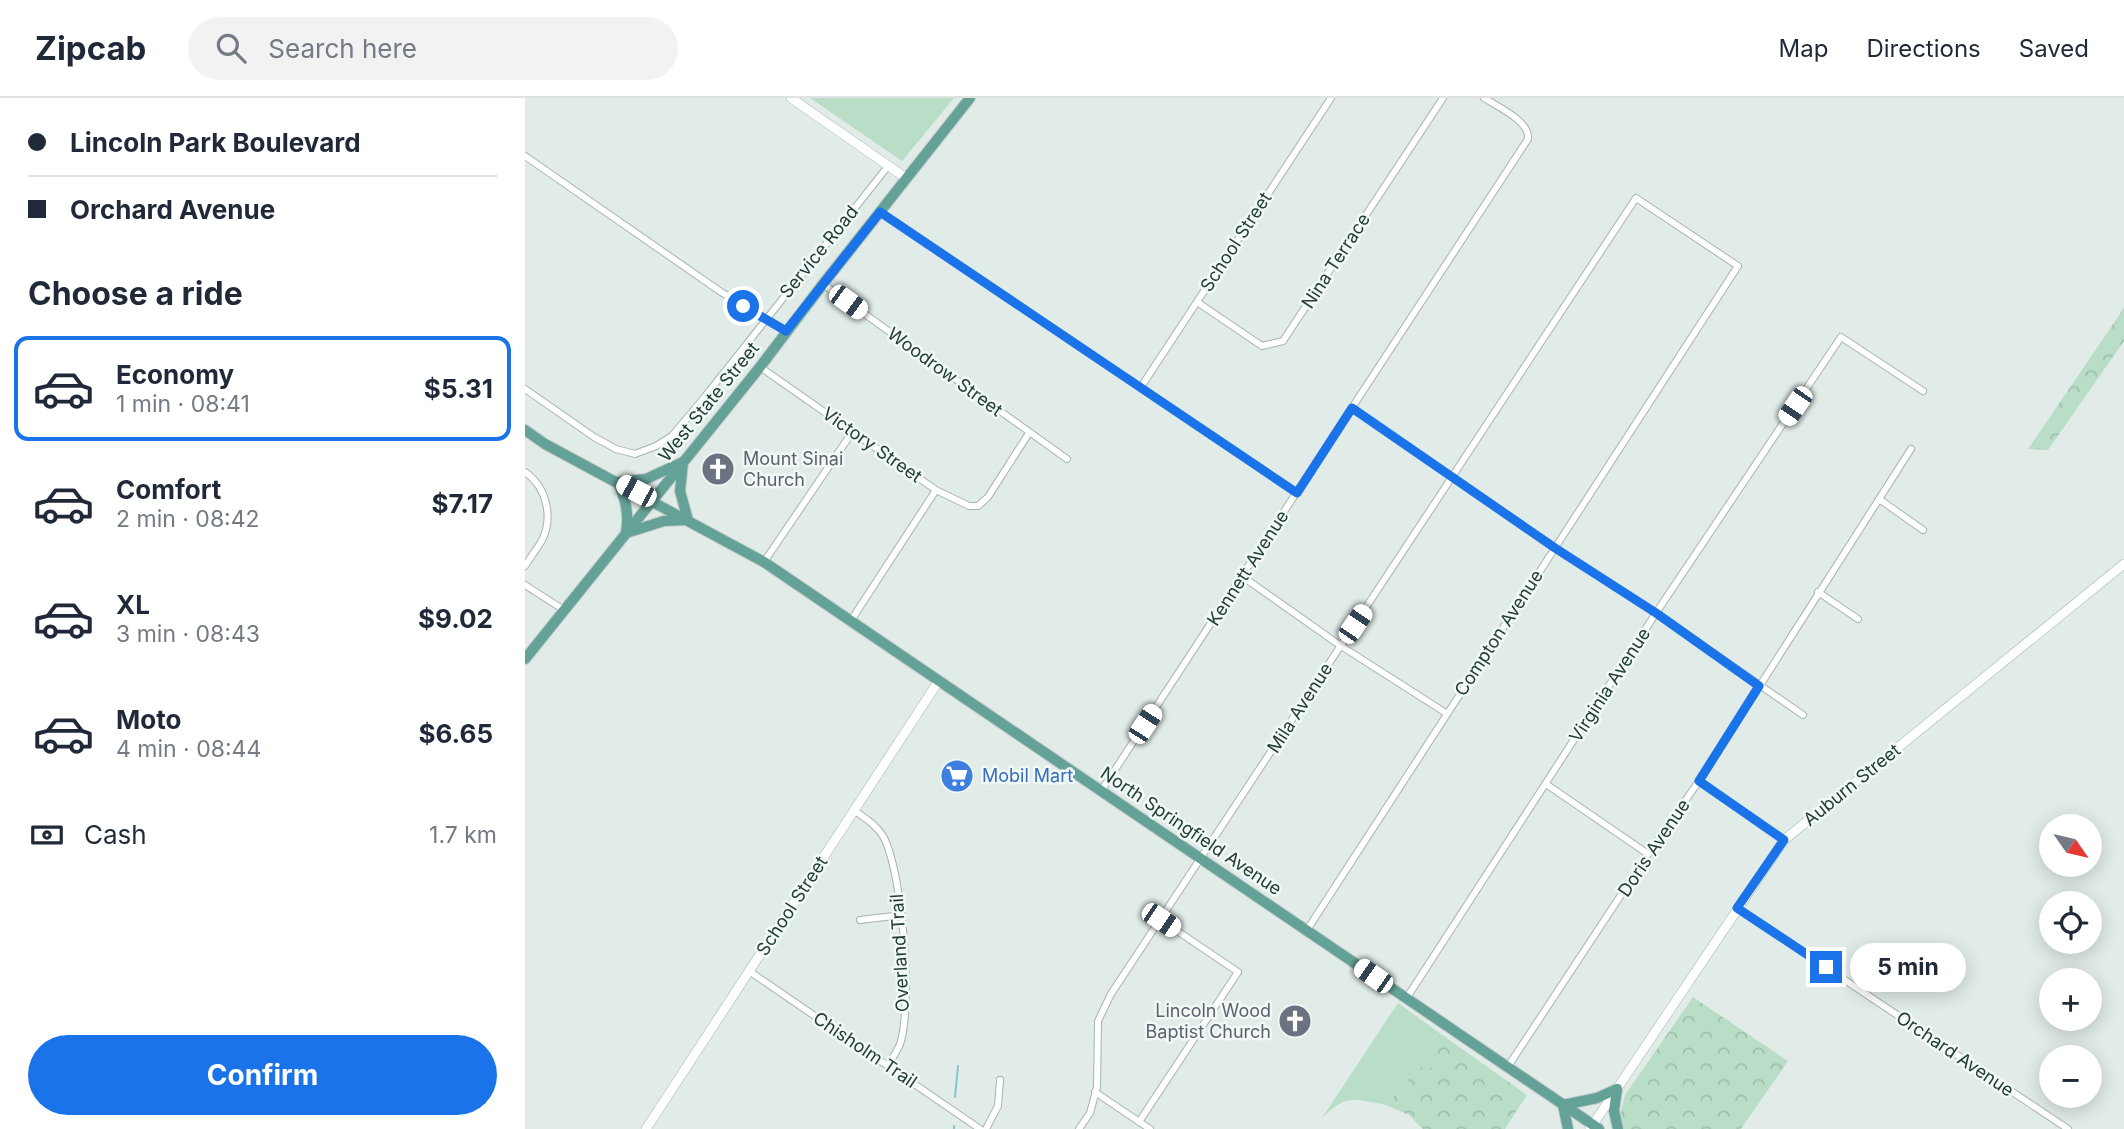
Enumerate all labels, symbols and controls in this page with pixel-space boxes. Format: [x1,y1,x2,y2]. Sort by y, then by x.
search box [188,17,678,80]
text: Zipcab [35,28,146,68]
icon: search [212,29,250,67]
text: Search here [268,33,417,64]
text: Map [1779,34,1828,63]
text: Directions [1866,34,1981,63]
text: Saved [2019,34,2089,63]
text: Lincoln Park Boulevard [70,127,361,158]
street label: School Street [1196,188,1276,295]
text: Orchard Avenue [70,194,275,225]
street label: Service Road [775,201,862,302]
street label: Nina Terrace [1297,209,1374,312]
text: Choose a ride [28,274,243,313]
car [825,281,872,323]
route start [727,290,759,322]
street label: Woodrow Street [884,323,1007,420]
street label: West State Street [654,338,763,466]
icon: car [32,357,95,420]
text: Economy [116,359,234,390]
text: $5.31 [424,373,493,404]
car [1775,383,1816,429]
text: 1 min · 08:41 [116,390,250,418]
street label: Victory Street [819,403,926,487]
place label: Mount Sinai Church [743,448,843,490]
church icon: Mount Sinai Church [699,450,737,488]
icon: car [32,472,95,535]
car [613,472,660,510]
text: Comfort [116,474,221,505]
text: $7.17 [431,488,493,519]
text: 2 min · 08:42 [116,505,260,533]
street label: Kennett Avenue [1202,506,1293,629]
street label: Compton Avenue [1450,566,1547,700]
icon: car [32,587,95,650]
text: XL [116,589,150,620]
car [1335,601,1376,647]
text: $9.02 [418,603,493,634]
text: 3 min · 08:43 [116,620,260,648]
street label: Virginia Avenue [1565,624,1654,746]
street label: Mila Avenue [1263,659,1337,757]
car [1125,701,1166,747]
icon: car [32,702,95,765]
text: Moto [116,704,181,735]
text: $6.65 [418,718,493,749]
text: 4 min · 08:44 [116,735,261,763]
street label: Auburn Street [1799,739,1904,830]
supermarket icon: Mobil Mart [938,757,976,795]
street label: North Springfield Avenue [1097,762,1286,899]
place label: Mobil Mart [982,765,1073,786]
street label: Doris Avenue [1613,795,1694,900]
north arrow [2039,814,2102,877]
map controls [2039,814,2102,1108]
icon: cash [28,816,66,854]
text: Cash [84,819,147,850]
text: 1.7 km [429,821,497,849]
street label: School Street [752,852,832,959]
button: locate [2039,891,2102,954]
street label: Overland Trail [886,893,913,1013]
car [1138,900,1185,940]
callout: 5 min [1851,942,1966,992]
route end [1810,951,1842,983]
text: 5 min [1877,953,1939,981]
car [1350,955,1397,997]
button: + [2039,968,2102,1031]
place label: Lincoln Wood Baptist Church [1146,1000,1271,1042]
church icon: Lincoln Wood Baptist Church [1276,1002,1314,1040]
street label: Chisholm Trail [809,1007,921,1092]
street label: Orchard Avenue [1893,1007,2018,1101]
button: Confirm [28,1035,497,1115]
button: − [2039,1045,2102,1108]

